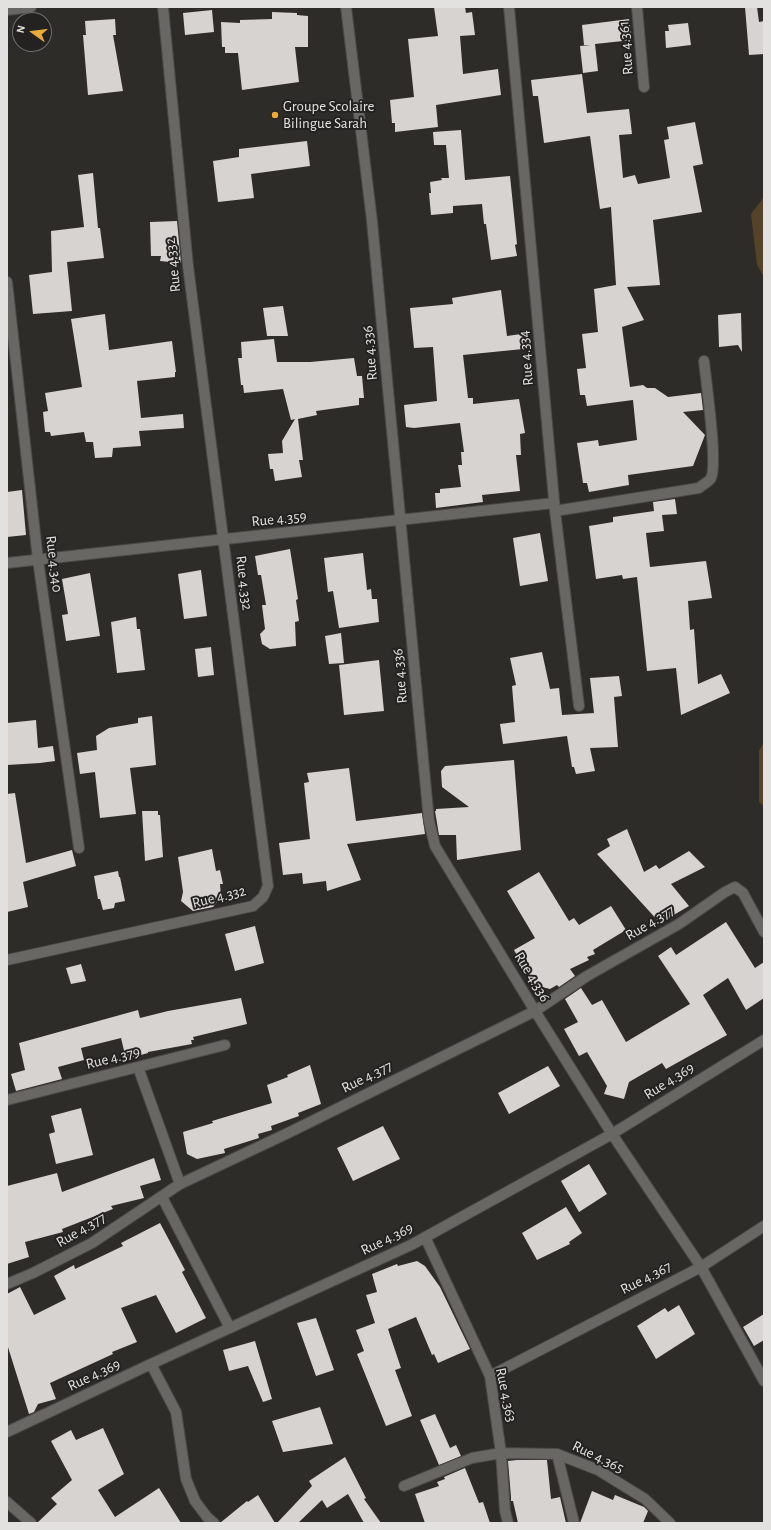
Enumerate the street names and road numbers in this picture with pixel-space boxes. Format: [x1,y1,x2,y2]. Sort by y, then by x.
street label: Rue 4.361 [615,20,637,76]
street label: Rue 4.332 [161,237,185,293]
street label: Rue 4.336 [359,325,381,381]
street label: Rue 4.334 [515,330,537,386]
street label: Rue 4.359 [251,507,307,531]
street label: Rue 4.340 [42,535,66,593]
street label: Rue 4.332 [232,555,256,611]
street label: Rue 4.336 [389,648,411,704]
street label: Rue 4.332 [190,882,248,912]
street label: Rue 4.377 [622,901,678,945]
street label: Rue 4.336 [510,949,554,1005]
street label: Rue 4.379 [84,1043,142,1073]
street label: Rue 4.377 [339,1057,395,1097]
street label: Rue 4.369 [640,1059,698,1103]
street label: Rue 4.377 [53,1209,109,1251]
street label: Rue 4.369 [358,1219,416,1259]
street label: Rue 4.367 [617,1257,675,1299]
street label: Rue 4.369 [65,1355,123,1395]
street label: Rue 4.363 [491,1366,521,1424]
street label: Rue 4.365 [569,1437,627,1477]

